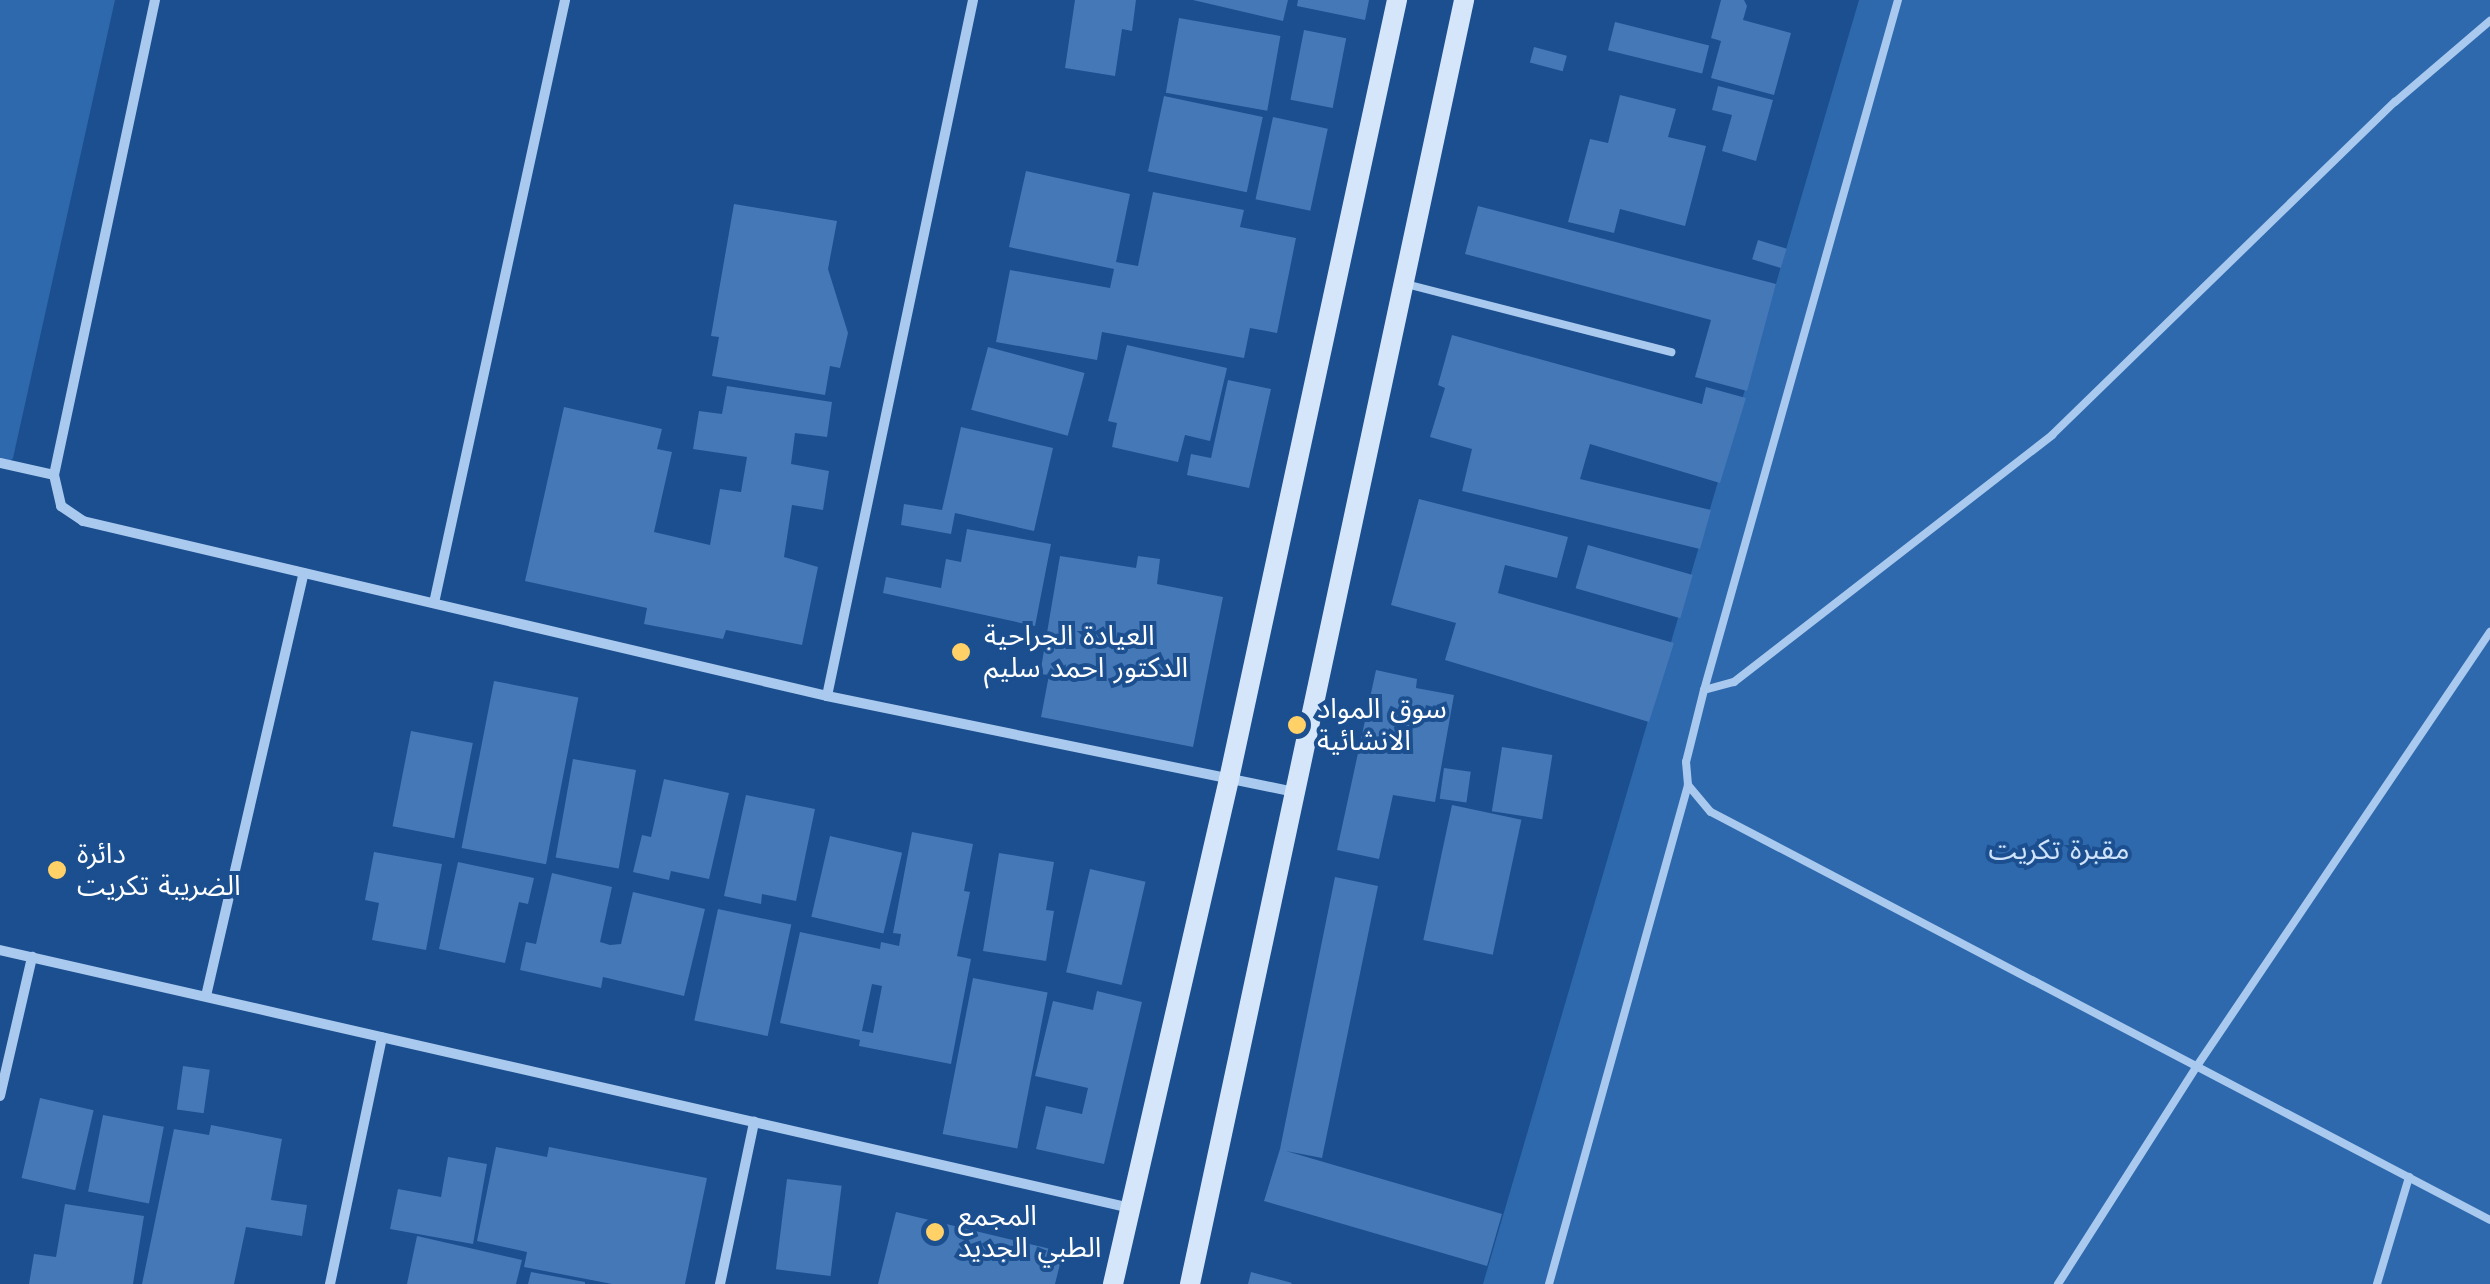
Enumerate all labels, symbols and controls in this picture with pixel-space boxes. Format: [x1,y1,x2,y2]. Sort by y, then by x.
place label: العيادة الجراحية الدكتور احمد سليم [984,619,1188,685]
marker: العيادة الجراحية الدكتور احمد سليم [948,639,974,665]
place label: سوق المواد الانشائية [1317,692,1447,758]
marker: سوق المواد الانشائية [1286,714,1308,736]
park label: مقبرة تكريت [1989,833,2129,867]
place label: دائرة الضريبة تكريت [77,837,241,903]
marker: دائرة الضريبة تكريت [46,859,68,881]
place label: المجمع الطبي الجديد [958,1199,1102,1265]
marker: المجمع الطبي الجديد [922,1219,948,1245]

